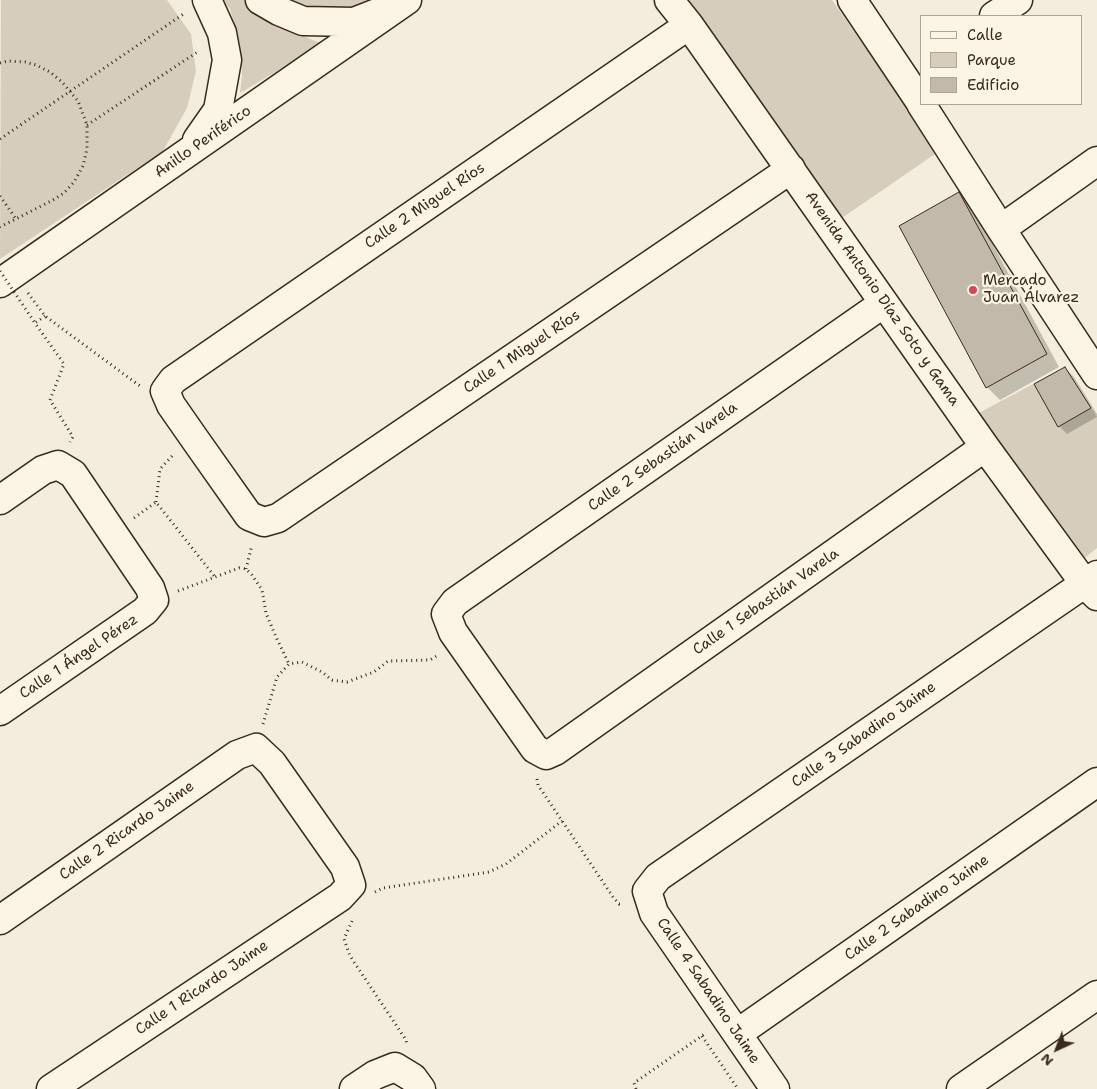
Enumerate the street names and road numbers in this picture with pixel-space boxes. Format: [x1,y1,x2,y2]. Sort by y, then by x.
street label: Anillo Periférico [151,102,255,182]
street label: Calle 2 Miguel Ríos [361,159,489,253]
street label: Avenida Antonio Díaz Soto y Gama [801,188,963,410]
street label: Calle 1 Miguel Ríos [460,306,584,398]
street label: Calle 2 Sebastián Varela [585,399,741,515]
street label: Calle 1 Sebastián Varela [690,545,842,659]
street label: Calle 1 Ángel Pérez [16,611,142,703]
street label: Calle 3 Sabadino Jaime [788,678,940,792]
street label: Calle 2 Ricardo Jaime [56,778,198,884]
street label: Calle 2 Sabadino Jaime [841,851,993,965]
street label: Calle 4 Sabadino Jaime [652,915,764,1067]
street label: Calle 1 Ricardo Jaime [132,937,272,1039]

